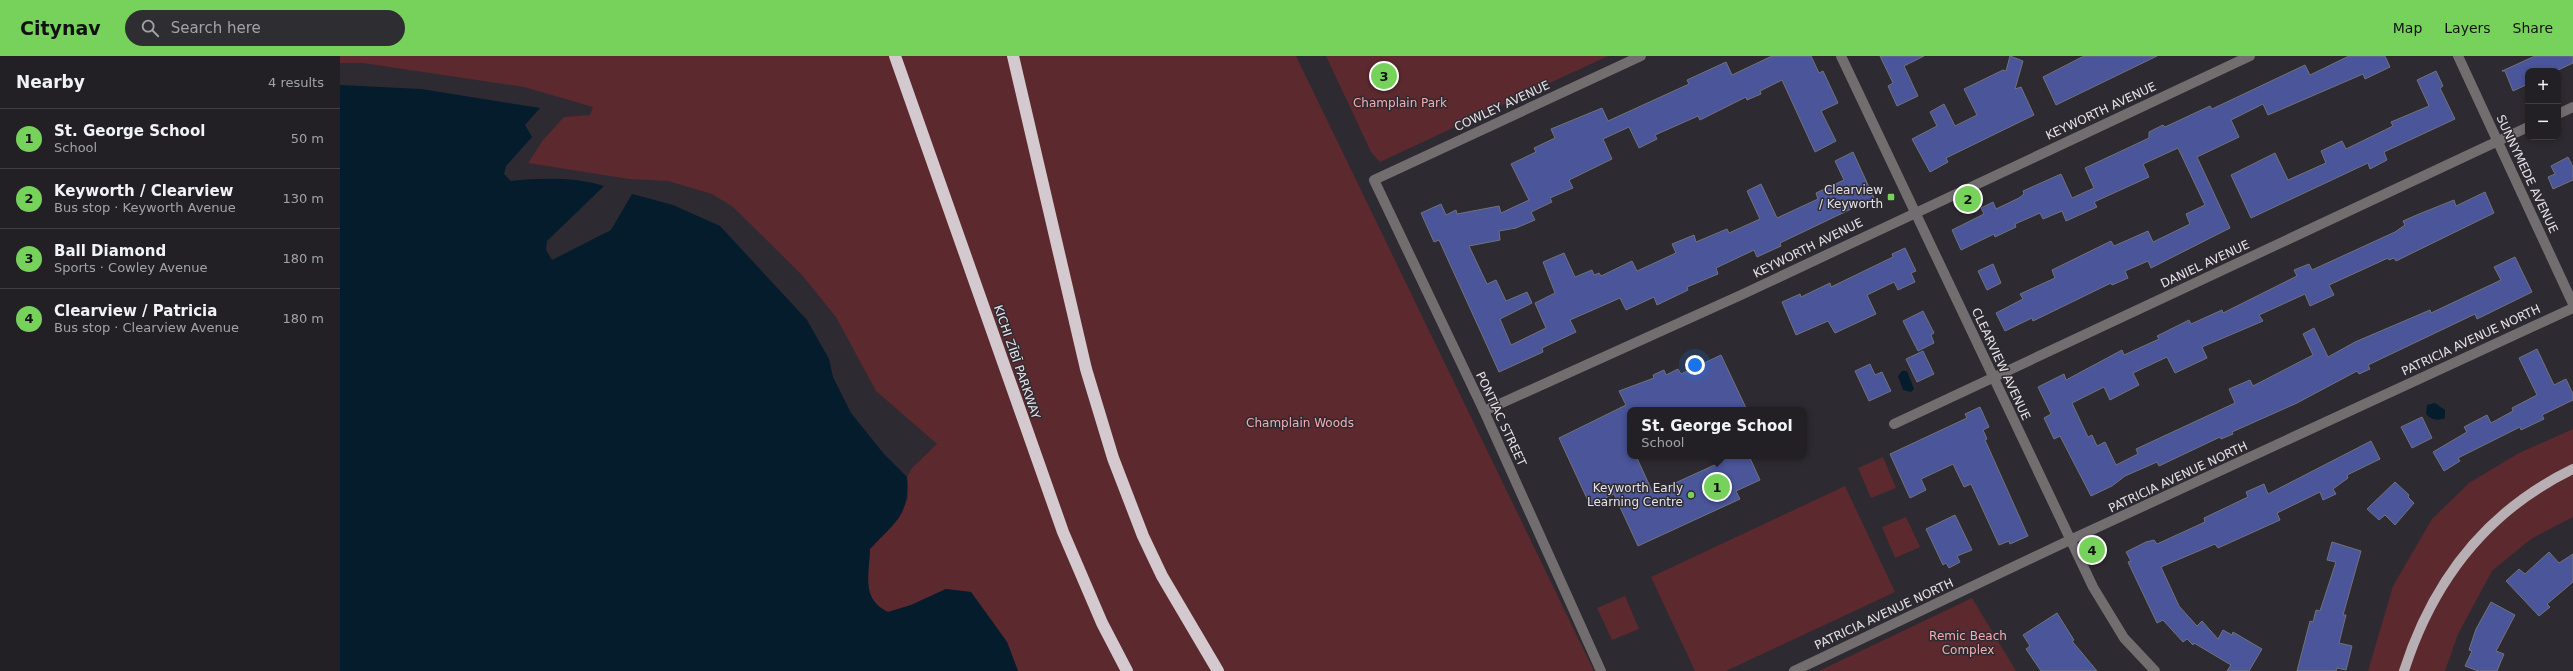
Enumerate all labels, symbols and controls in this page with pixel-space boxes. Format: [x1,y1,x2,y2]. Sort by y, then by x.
search box [125,10,405,46]
text: Citynav [20,17,101,39]
icon: search [139,17,161,39]
text: Search here [171,19,261,37]
text: Map [2393,20,2422,36]
text: Layers [2444,20,2491,36]
text: Share [2513,20,2553,36]
pin: 3 [1371,61,1397,91]
map controls [2525,68,2561,140]
button: + [2525,68,2561,104]
text: Nearby [16,72,85,92]
text: 4 results [268,75,324,90]
street label: COWLEY AVENUE [1452,78,1552,134]
street label: KEYWORTH AVENUE [2044,79,2158,143]
park label: Champlain Park [1353,96,1447,110]
button: − [2525,104,2561,140]
street label: SUNNYMEDE AVENUE [2493,113,2561,235]
text: St. George School [54,122,205,140]
text: 1 [24,131,34,146]
text: 50 m [291,131,324,146]
text: School [54,140,97,155]
text: Keyworth / Clearview [54,182,233,200]
place label: Clearview / Keyworth [1819,183,1883,211]
pin: 2 [1955,184,1981,214]
text: 2 [24,191,34,206]
text: 130 m [282,191,324,206]
marker: Clearview / Keyworth [1886,192,1896,202]
text: Bus stop · Keyworth Avenue [54,200,236,215]
street label: KEYWORTH AVENUE [1751,215,1865,281]
street label: DANIEL AVENUE [2158,237,2252,291]
text: Ball Diamond [54,242,166,260]
text: 3 [24,251,34,266]
text: 180 m [282,251,324,266]
text: Sports · Cowley Avenue [54,260,207,275]
text: Clearview / Patricia [54,302,217,320]
street label: PATRICIA AVENUE NORTH [2399,302,2543,378]
street label: KICHI ZĪBĪ PARKWAY [991,303,1043,422]
street label: CLEARVIEW AVENUE [1969,306,2033,422]
text: 4 [24,311,34,326]
text: 180 m [282,311,324,326]
text: Bus stop · Clearview Avenue [54,320,239,335]
your location [1685,355,1705,375]
street label: PONTIAC STREET [1473,370,1529,469]
popup [1627,407,1807,459]
park label: Champlain Woods [1246,416,1354,430]
text: St. George School [1641,417,1793,435]
text: School [1641,435,1685,450]
street label: PATRICIA AVENUE NORTH [2106,439,2250,515]
pin: 1 [1704,472,1730,502]
place label: Keyworth Early Learning Centre [1587,481,1683,509]
marker: Keyworth Early Learning Centre [1686,490,1696,500]
pin: 4 [2079,535,2105,565]
street label: PATRICIA AVENUE NORTH [1812,576,1956,652]
park label: Remic Beach Complex [1929,629,2007,657]

